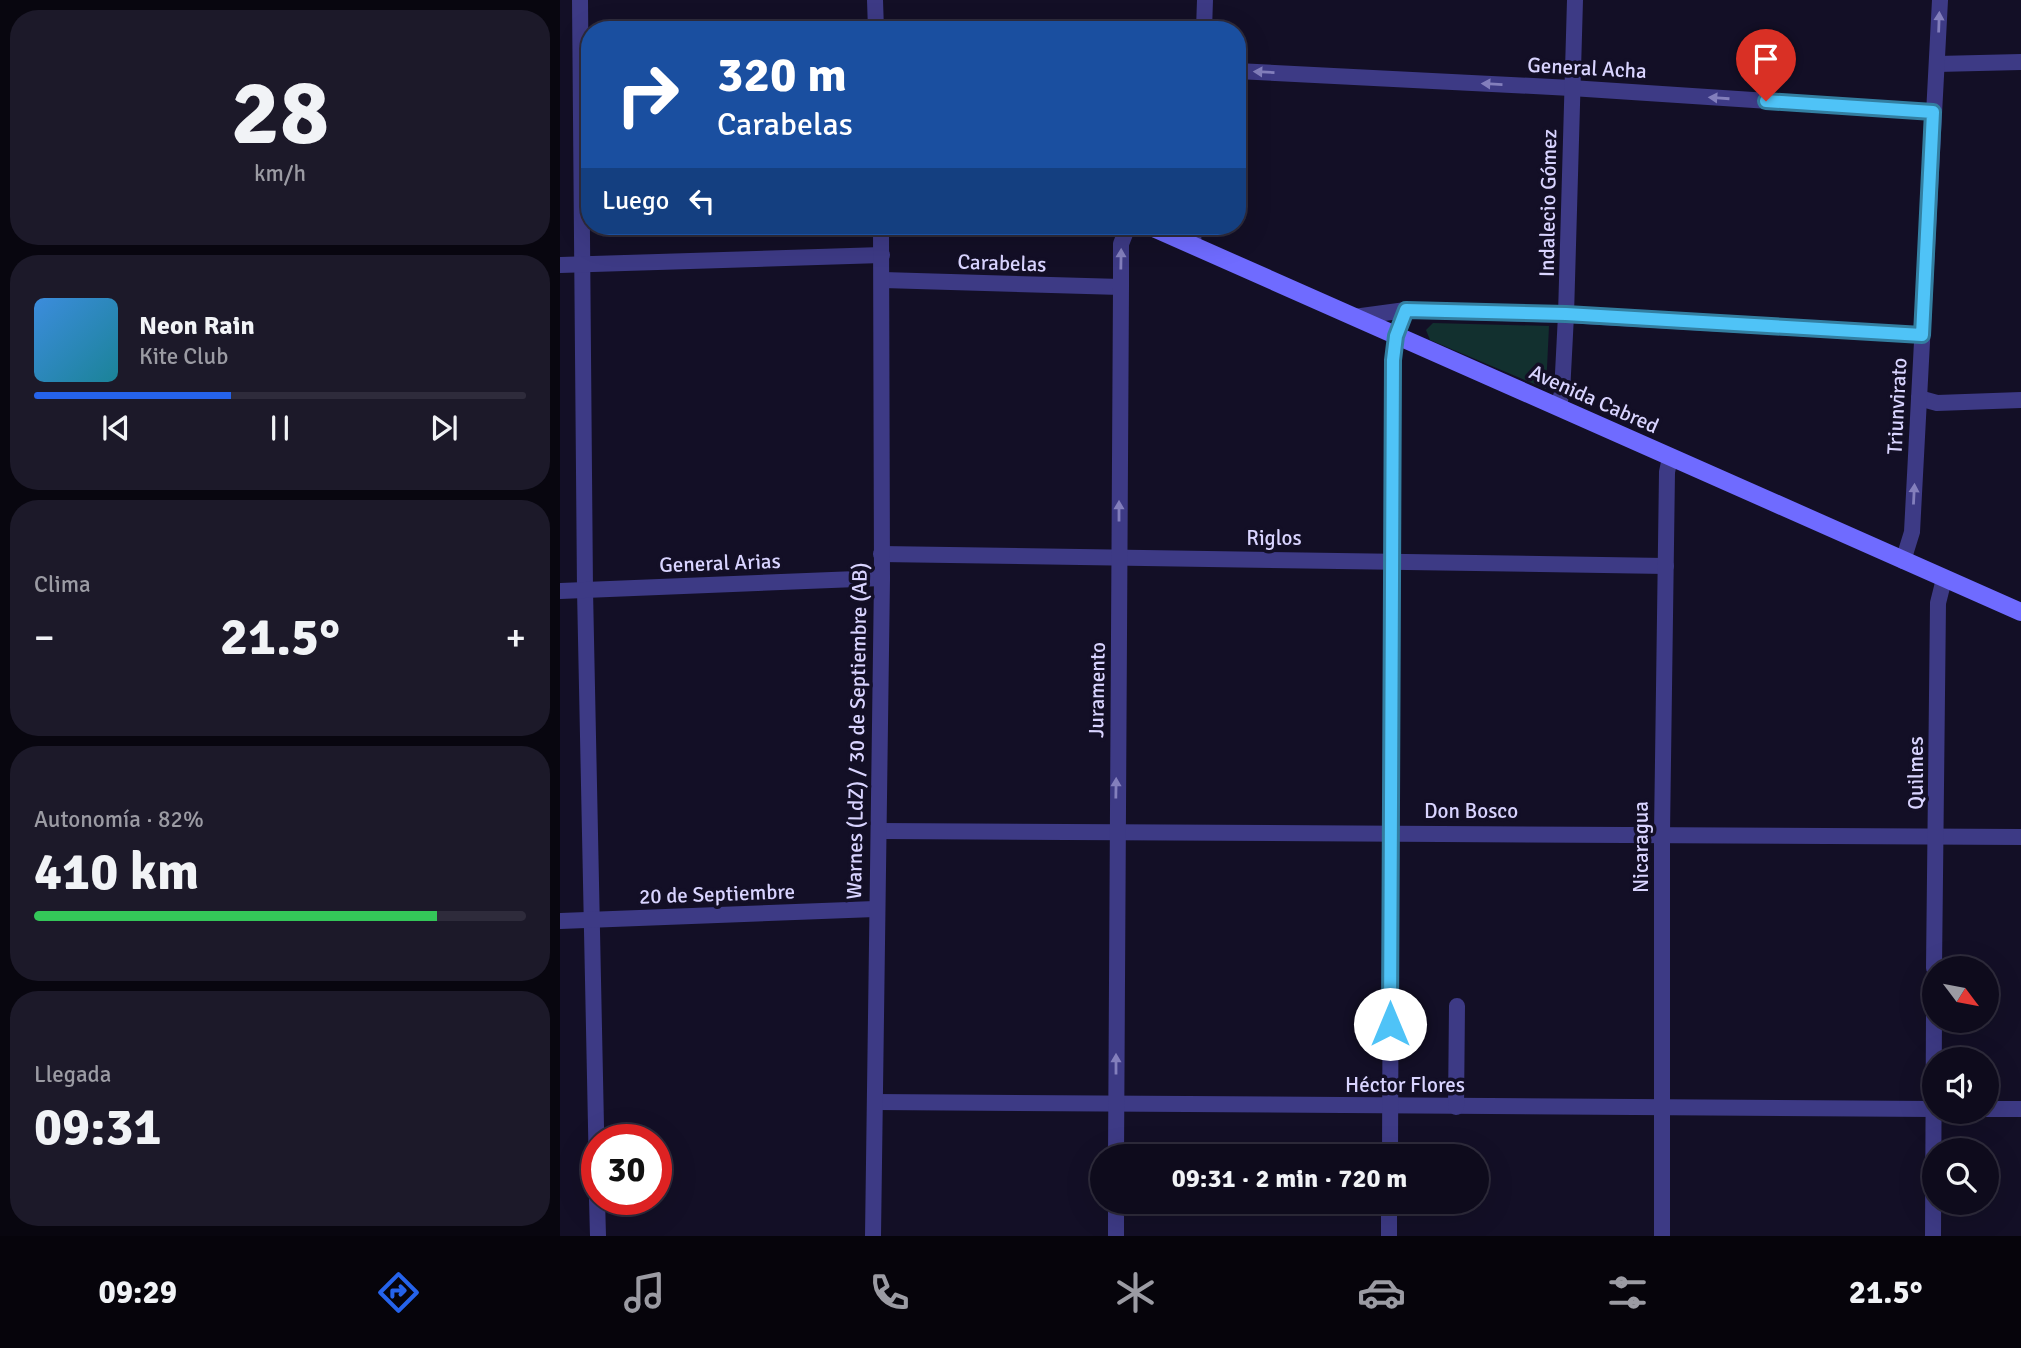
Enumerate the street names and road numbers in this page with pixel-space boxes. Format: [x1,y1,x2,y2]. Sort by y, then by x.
street label: General Acha [1527,52,1647,84]
street label: Indalecio Gómez [1534,129,1562,277]
street label: Carabelas [957,248,1047,278]
street label: Triunvirato [1881,357,1913,455]
street label: Avenida Cabred [1525,359,1663,439]
street label: Riglos [1246,525,1302,551]
street label: General Arias [659,548,781,578]
street label: Warnes (LdZ) / 30 de Septiembre (AB) [841,562,873,900]
street label: Juramento [1083,642,1111,738]
street label: Quilmes [1903,736,1929,810]
street label: Don Bosco [1424,798,1518,824]
street label: Nicaragua [1628,801,1654,893]
street label: 20 de Septiembre [638,878,796,910]
street label: Héctor Flores [1345,1072,1465,1098]

